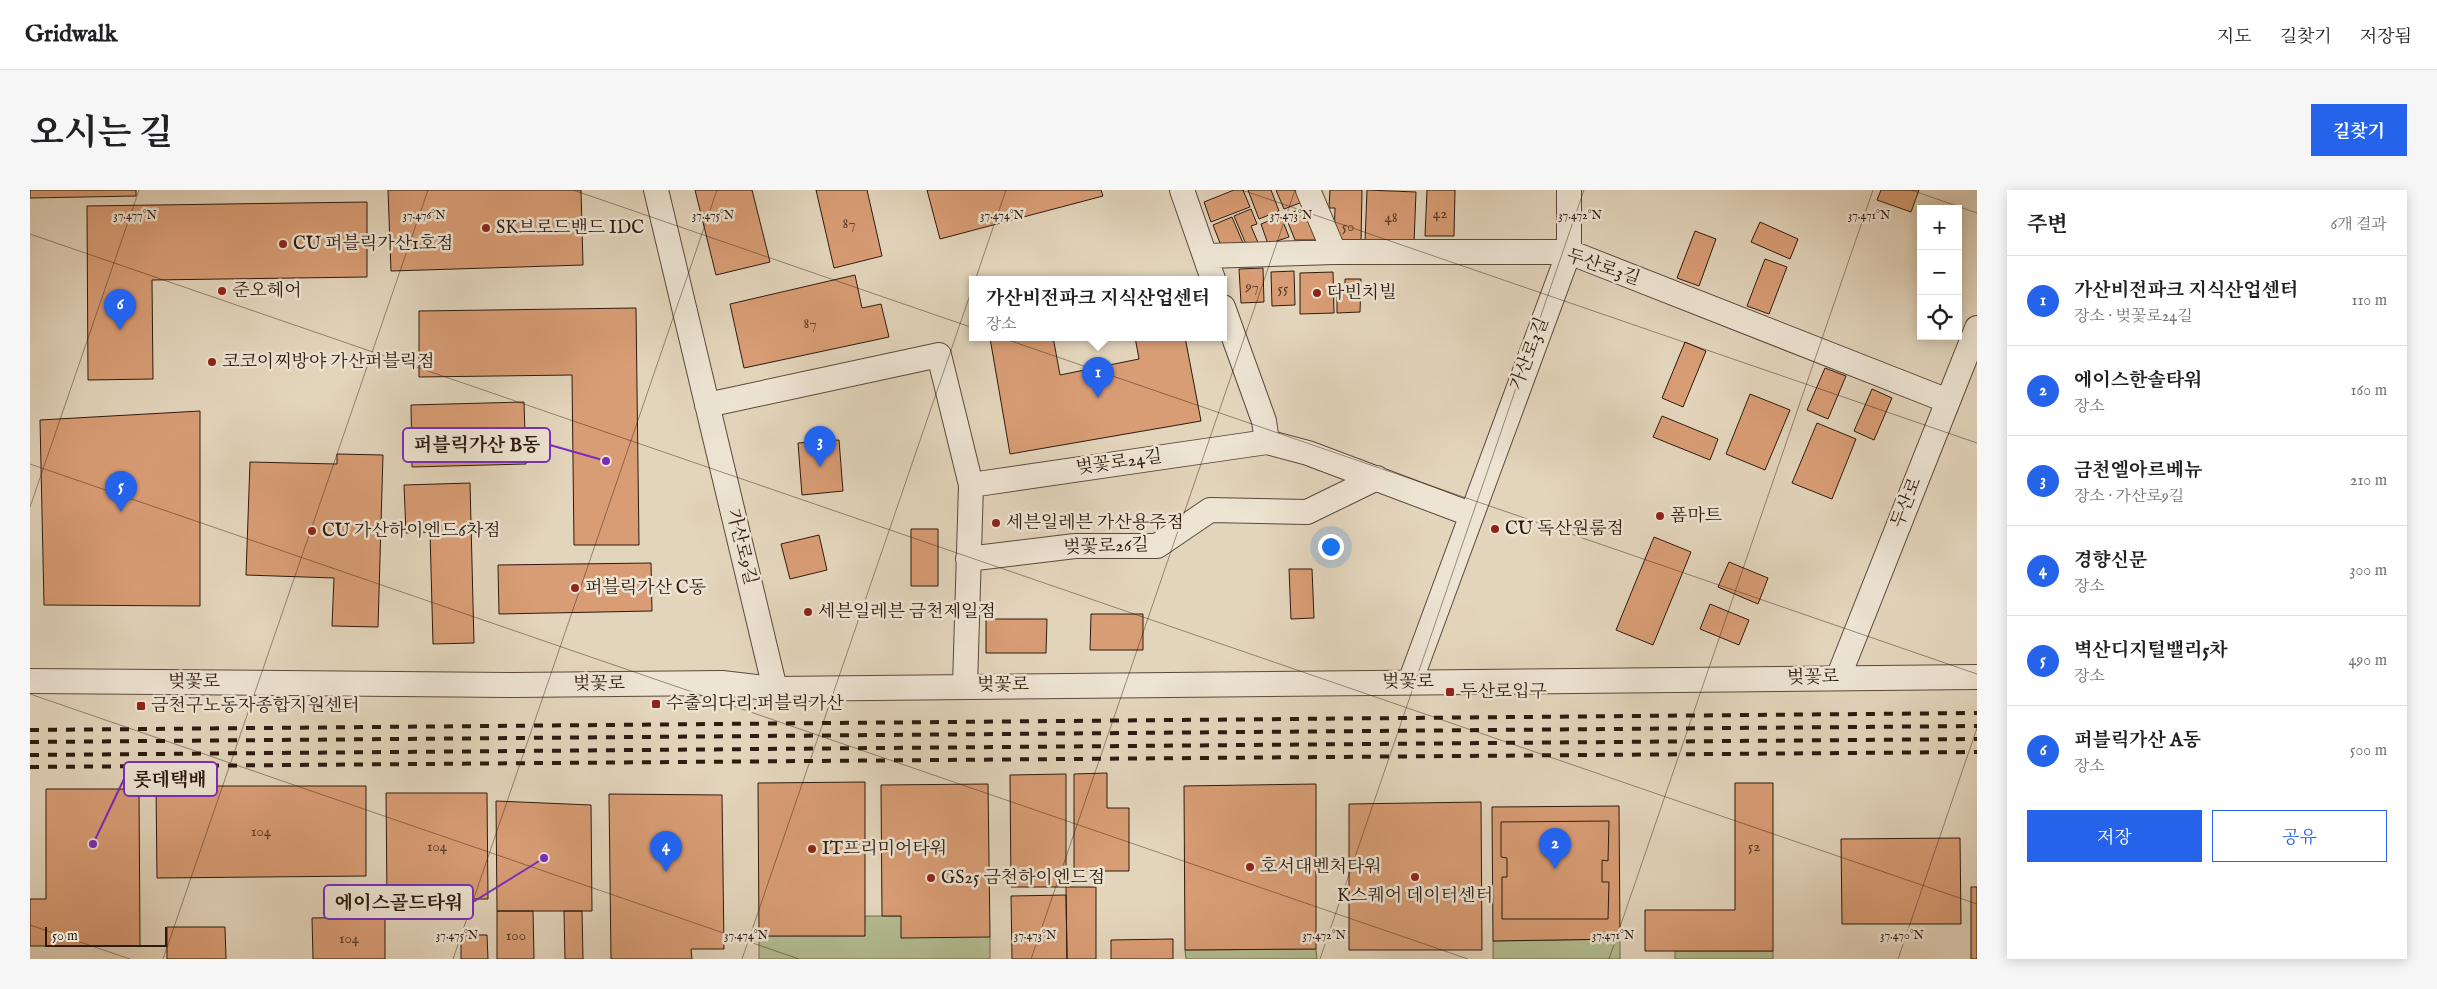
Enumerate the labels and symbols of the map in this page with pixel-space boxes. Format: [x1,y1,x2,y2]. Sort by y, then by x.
house number: 42 [1433,204,1447,223]
text: 37.477°N [113,208,157,223]
text: 37.476°N [402,208,446,223]
text: 37.475°N [692,208,735,223]
text: 37.474°N [980,208,1025,223]
text: 37.473°N [1270,208,1313,223]
house number: 48 [1384,208,1398,227]
text: 37.472°N [1558,208,1602,223]
text: 37.471°N [1848,208,1891,223]
house number: 87 [843,214,855,233]
place label: SK브로드밴드 IDC [496,217,644,240]
house number: 50 [1342,217,1354,236]
marker: SK브로드밴드 IDC [480,222,492,234]
place label: CU 퍼블릭가산1호점 [293,233,453,256]
marker: CU 퍼블릭가산1호점 [277,238,289,250]
street label: 두산로3길 [1563,245,1643,291]
house number: 97 [1244,277,1259,296]
house number: 55 [1278,279,1289,298]
place label: 준오헤어 [232,280,302,303]
place label: 다빈치빌 [1327,282,1397,305]
marker: 준오헤어 [216,285,228,297]
marker: 다빈치빌 [1311,287,1323,299]
pin: 6 [104,289,136,330]
house number: 87 [804,314,816,333]
street label: 가산로3길 [1506,314,1554,394]
place label: 코코이찌방야 가산퍼블릭점 [222,351,435,374]
marker: 코코이찌방야 가산퍼블릭점 [206,356,218,368]
pin: 1 [1082,357,1114,398]
pin: 3 [804,426,836,467]
callout: 퍼블릭가산 B동 [403,428,550,462]
text: 퍼블릭가산 B동 [414,434,540,458]
street label: 벚꽃로24길 [1074,446,1164,480]
pin: 5 [105,471,137,512]
street label: 두산로 [1887,475,1927,531]
place label: 폼마트 [1670,505,1723,528]
street label: 가산로9길 [720,507,762,587]
marker: 폼마트 [1654,510,1666,522]
place label: 세븐일레븐 가산용주점 [1006,512,1184,535]
marker: 세븐일레븐 가산용주점 [990,517,1002,529]
place label: CU 독산원룸점 [1505,518,1624,541]
place label: CU 가산하이엔드6차점 [322,520,501,543]
marker: CU 독산원룸점 [1489,523,1501,535]
marker: CU 가산하이엔드6차점 [306,525,318,537]
street label: 벚꽃로26길 [1063,534,1149,560]
your location [1318,534,1344,560]
place label: 퍼블릭가산 C동 [585,577,706,600]
marker: 퍼블릭가산 C동 [569,582,581,594]
place label: 세븐일레븐 금천제일점 [818,601,996,624]
marker: 세븐일레븐 금천제일점 [802,606,814,618]
street label: 벚꽃로 [1787,666,1839,690]
street label: 벚꽃로 [168,671,220,694]
street label: 벚꽃로 [1382,671,1434,694]
street label: 벚꽃로 [573,673,625,696]
street label: 벚꽃로 [977,674,1029,697]
place label: 두산로입구 [1460,681,1547,704]
marker: 두산로입구 [1444,686,1456,698]
place label: 수출의다리.퍼블릭가산 [666,693,844,716]
place label: 금천구노동자종합지원센터 [151,695,360,718]
marker: 수출의다리.퍼블릭가산 [650,698,662,710]
marker: 금천구노동자종합지원센터 [135,700,147,712]
callout: 롯데택배 [124,762,217,796]
text: 롯데택배 [133,769,207,793]
house number: 104 [251,822,272,841]
pin: 2 [1539,828,1571,869]
pin: 4 [650,831,682,872]
house number: 104 [427,837,448,856]
house number: 52 [1748,837,1760,856]
place label: IT프리미어타워 [822,838,947,861]
marker: IT프리미어타워 [806,843,818,855]
place label: 호서대벤처타워 [1260,856,1382,879]
marker: 호서대벤처타워 [1244,861,1256,873]
place label: GS25 금천하이엔드점 [941,867,1105,890]
marker: K스퀘어 데이터센터 [1409,871,1421,883]
marker: GS25 금천하이엔드점 [925,872,937,884]
callout: 에이스골드타워 [324,885,473,919]
place label: K스퀘어 데이터센터 [1337,885,1493,908]
text: 에이스골드타워 [335,892,463,916]
scale bar [45,924,168,947]
house number: 100 [506,926,526,945]
text: 37.475°N [436,928,479,943]
text: 37.474°N [724,928,769,943]
text: 37.473°N [1014,928,1057,943]
text: 37.472°N [1302,928,1346,943]
text: 37.471°N [1592,928,1635,943]
text: 37.470°N [1880,928,1925,943]
house number: 104 [339,929,360,948]

